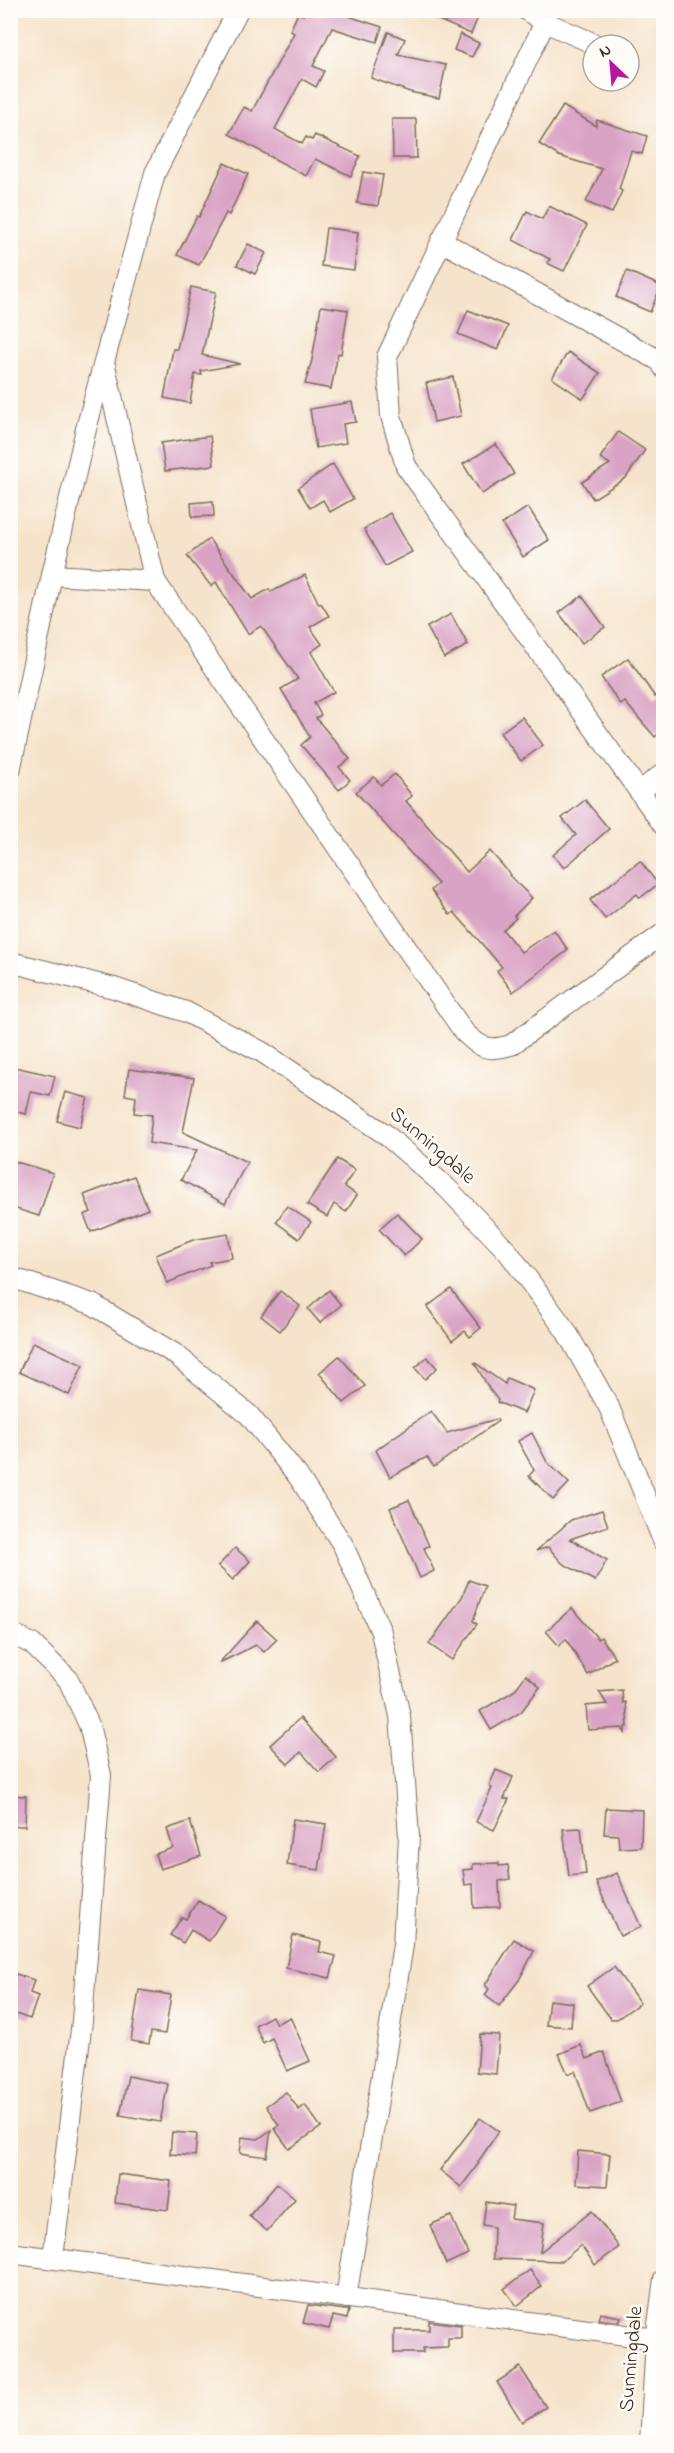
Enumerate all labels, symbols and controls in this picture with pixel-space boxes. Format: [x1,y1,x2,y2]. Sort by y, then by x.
north arrow [581,33,641,93]
text: N [595,38,616,64]
street label: Sunningdale [381,1100,482,1194]
street label: Sunningdale [612,2304,654,2413]

